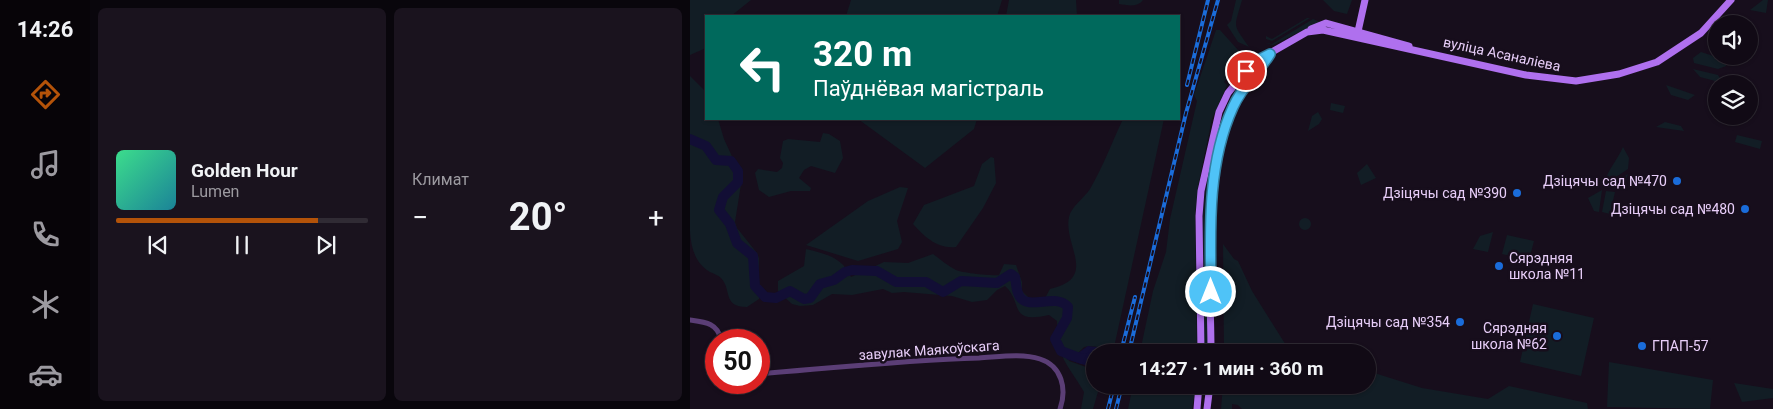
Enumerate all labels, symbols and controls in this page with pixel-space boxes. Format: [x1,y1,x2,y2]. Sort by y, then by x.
map controls [1708,15,1758,125]
button: sound [1708,15,1758,65]
text: 14:26 [17,17,73,42]
text: 320 m [813,34,912,75]
street label: вуліца Асаналіева [1442,34,1562,74]
icon: left [730,35,795,100]
pin [1225,50,1267,92]
icon: arrive [1232,57,1260,85]
button: layers [1708,75,1758,125]
text: Паўднёвая магістраль [813,76,1044,101]
icon: directions [28,77,63,112]
icon: music [28,147,63,182]
text: Golden Hour [191,159,298,182]
text: Климат [412,170,469,189]
place label: Дзіцячы сад №470 [1543,173,1667,189]
marker: Дзіцячы сад №470 [1671,175,1683,187]
text: Lumen [191,182,239,201]
place label: Дзіцячы сад №390 [1383,185,1507,201]
marker: Дзіцячы сад №390 [1511,187,1523,199]
text: 20° [509,195,567,239]
text: − [412,201,428,234]
text: + [648,201,664,234]
place label: Дзіцячы сад №480 [1611,201,1735,217]
marker: Дзіцячы сад №480 [1739,203,1751,215]
icon: phone [28,217,63,252]
icon: previous [144,231,172,259]
icon: pause [228,231,256,259]
icon: next [312,231,340,259]
place label: Сярэдняя школа №11 [1509,250,1585,282]
marker: Сярэдняя школа №11 [1493,260,1505,272]
position arrow [1184,265,1236,317]
icon: climate [28,287,63,322]
place label: Дзіцячы сад №354 [1326,314,1450,330]
marker: Дзіцячы сад №354 [1454,316,1466,328]
place label: Сярэдняя школа №62 [1471,320,1547,352]
speed limit sign: 50 [705,329,770,394]
marker: Сярэдняя школа №62 [1551,330,1563,342]
street label: завулак Маякоўскага [858,337,1000,363]
place label: ГПАП-57 [1652,338,1709,354]
marker: ГПАП-57 [1636,340,1648,352]
icon: car [28,357,63,392]
text: 14:27 · 1 мин · 360 m [1139,357,1323,380]

